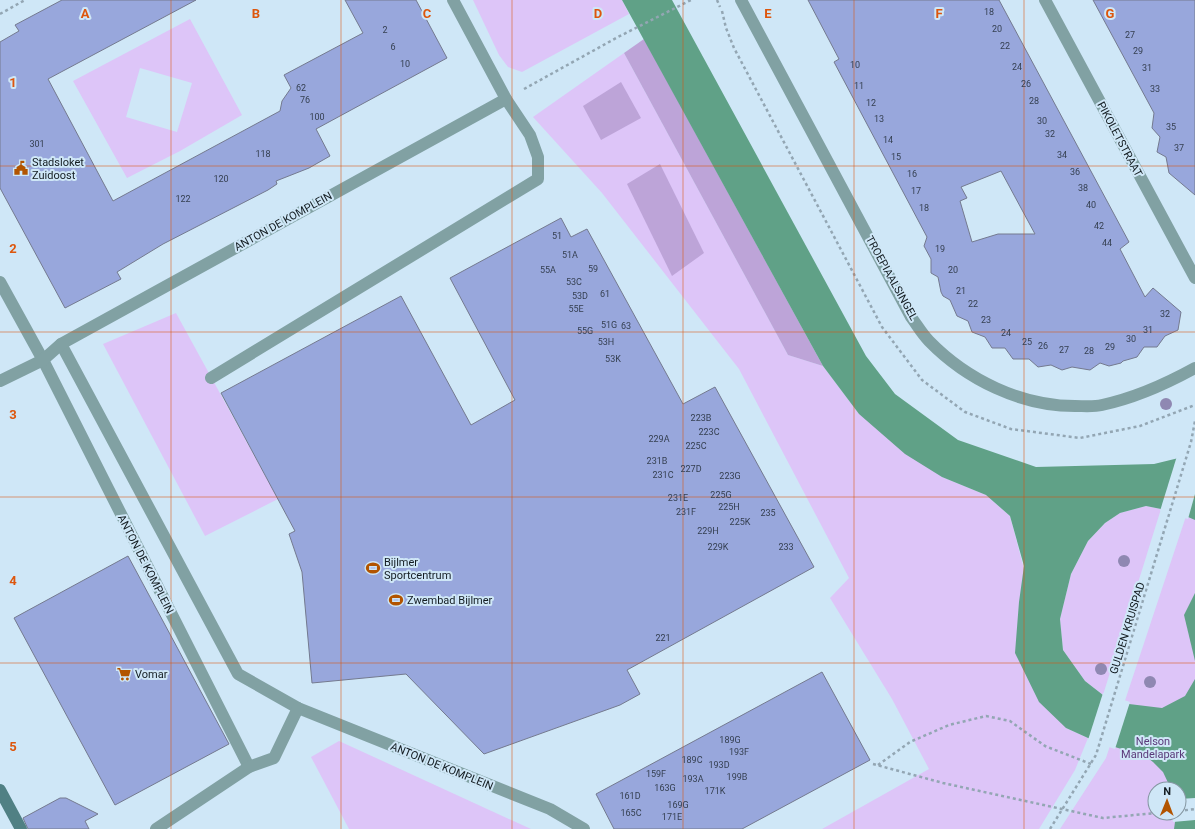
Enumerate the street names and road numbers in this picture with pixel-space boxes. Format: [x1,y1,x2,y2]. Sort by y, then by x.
street label: PIKOLETSTRAAT [1094,99,1145,179]
street label: ANTON DE KOMPLEIN [232,189,334,254]
street label: TROEPIAALSINGEL [863,234,920,323]
street label: ANTON DE KOMPLEIN [115,513,176,616]
street label: GULDEN KRUISPAD [1107,581,1148,676]
street label: ANTON DE KOMPLEIN [389,740,495,793]

